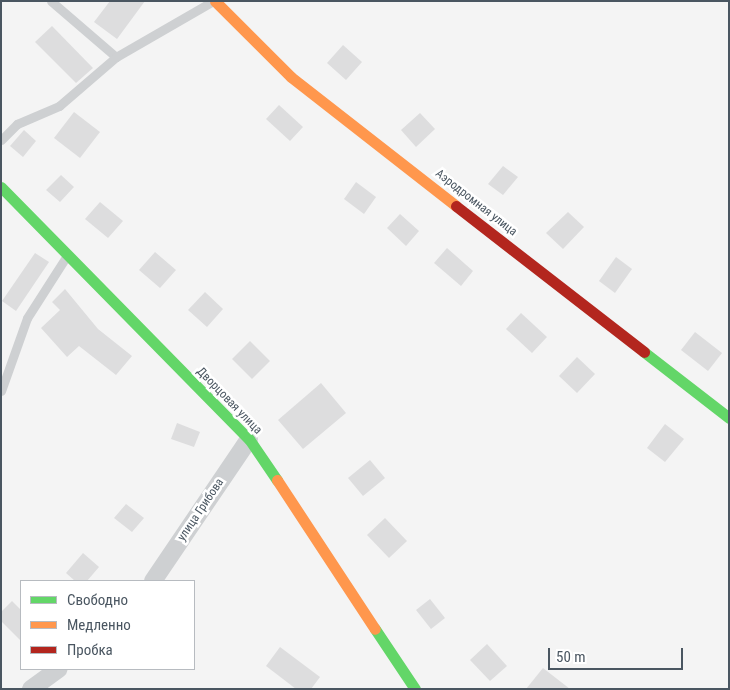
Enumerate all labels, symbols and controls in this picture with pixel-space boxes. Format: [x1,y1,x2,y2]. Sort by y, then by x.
street label: Аэродромная улица [432,167,520,239]
street label: Дворцовая улица [193,364,265,438]
street label: улица Грибова [175,476,227,544]
legend [20,580,195,670]
text: Свободно [67,591,128,609]
text: Медленно [67,616,131,634]
scale bar [550,638,685,670]
text: Пробка [67,641,113,659]
text: 50 m [556,648,586,666]

